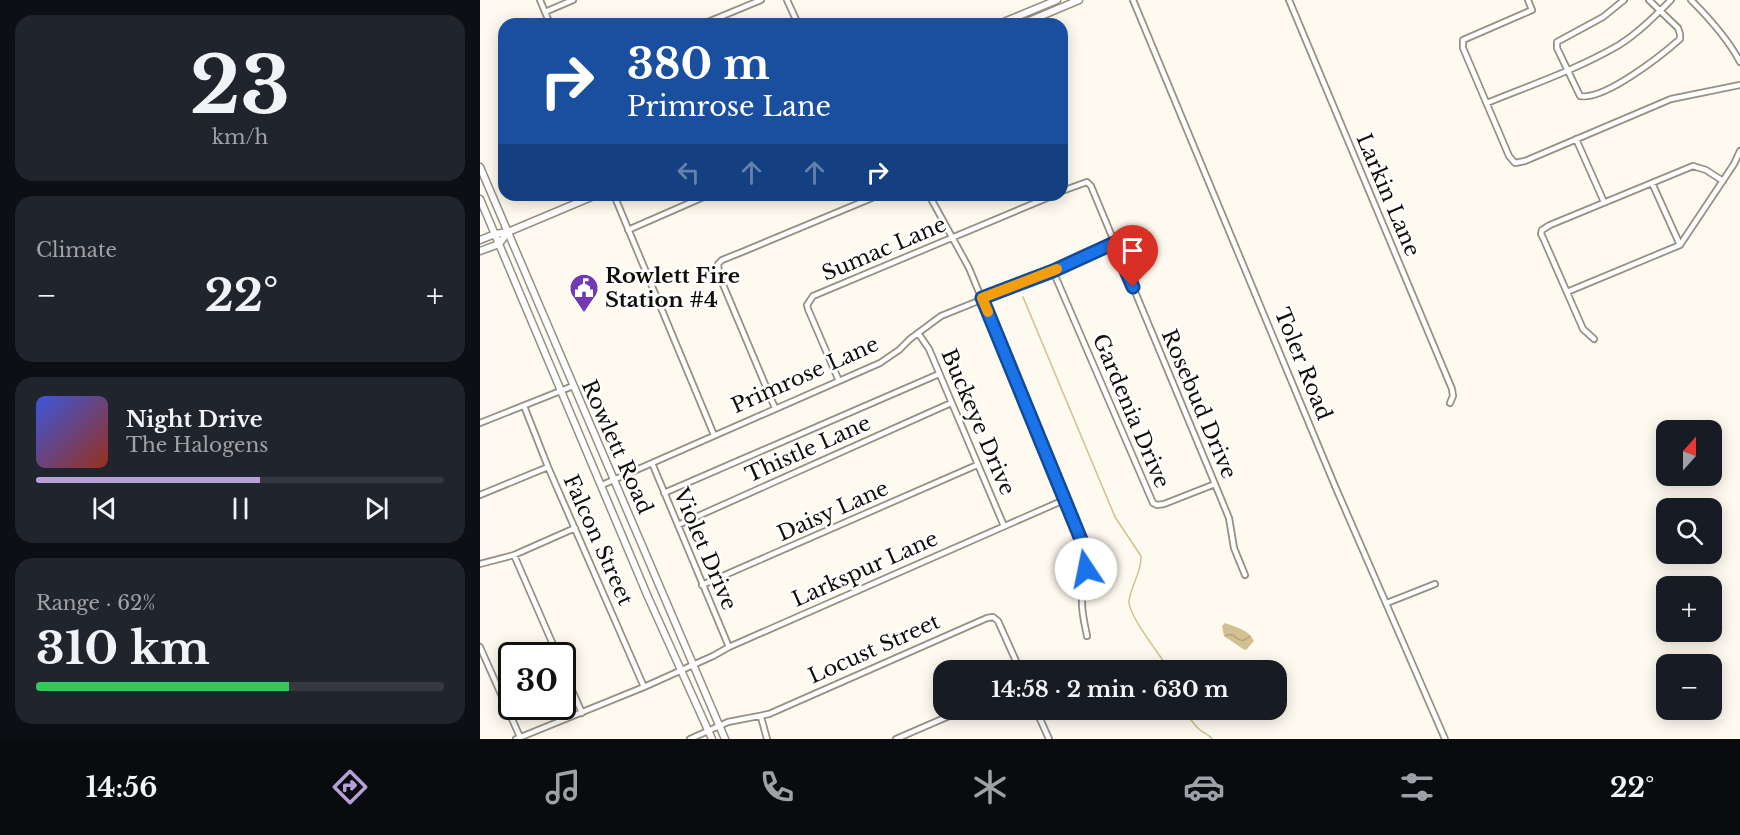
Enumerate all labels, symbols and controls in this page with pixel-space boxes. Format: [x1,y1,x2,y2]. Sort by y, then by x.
text: 23 [190,37,290,134]
text: 380 m [627,38,770,90]
icon: right [528,42,606,120]
text: Primrose Lane [627,90,831,123]
text: km/h [212,125,268,149]
street label: Larkin Lane [1350,130,1426,260]
icon: left [672,156,705,189]
icon: ahead [735,156,768,189]
icon: ahead [798,156,831,189]
icon: right [861,156,894,189]
street label: Sumac Lane [818,211,950,287]
pin [1107,225,1158,287]
icon: arrive [1116,234,1149,267]
text: Climate [36,238,117,262]
place label: Rowlett Fire Station #4 [605,263,740,313]
text: 22° [205,267,278,323]
public building icon: Rowlett Fire Station #4 [568,272,600,314]
text: − [36,275,57,316]
text: + [426,275,444,316]
street label: Toler Road [1269,304,1337,424]
street label: Rosebud Drive [1156,325,1242,483]
street label: Gardenia Drive [1087,330,1175,492]
street label: Primrose Lane [727,331,883,419]
street label: Buckeye Drive [935,345,1021,499]
street label: Rowlett Road [576,376,658,518]
text: Night Drive [126,406,263,433]
street label: Thistle Lane [741,410,875,488]
north arrow [1656,420,1722,486]
map controls [1656,420,1722,720]
text: The Halogens [126,433,268,457]
street label: Falcon Street [558,471,638,609]
street label: Daisy Lane [773,475,893,547]
street label: Violet Drive [667,483,742,614]
icon: previous [88,492,121,525]
icon: pause [224,492,257,525]
icon: next [360,492,393,525]
button: search [1656,498,1722,564]
street label: Larkspur Lane [788,525,942,613]
position arrow [1054,537,1118,601]
button: + [1656,576,1722,642]
text: Range · 62% [36,591,156,615]
street label: Locust Street [804,608,944,690]
text: 310 km [36,620,210,676]
speed limit sign: 30 [498,642,576,720]
button: − [1656,654,1722,720]
text: 14:58 · 2 min · 630 m [991,676,1229,703]
icon: directions [329,766,371,808]
icon: music [542,766,584,808]
icon: phone [756,766,798,808]
icon: climate [969,766,1011,808]
icon: car [1183,766,1225,808]
icon: filters [1396,766,1438,808]
text: 14:56 [86,771,157,804]
text: 22° [1610,771,1654,804]

